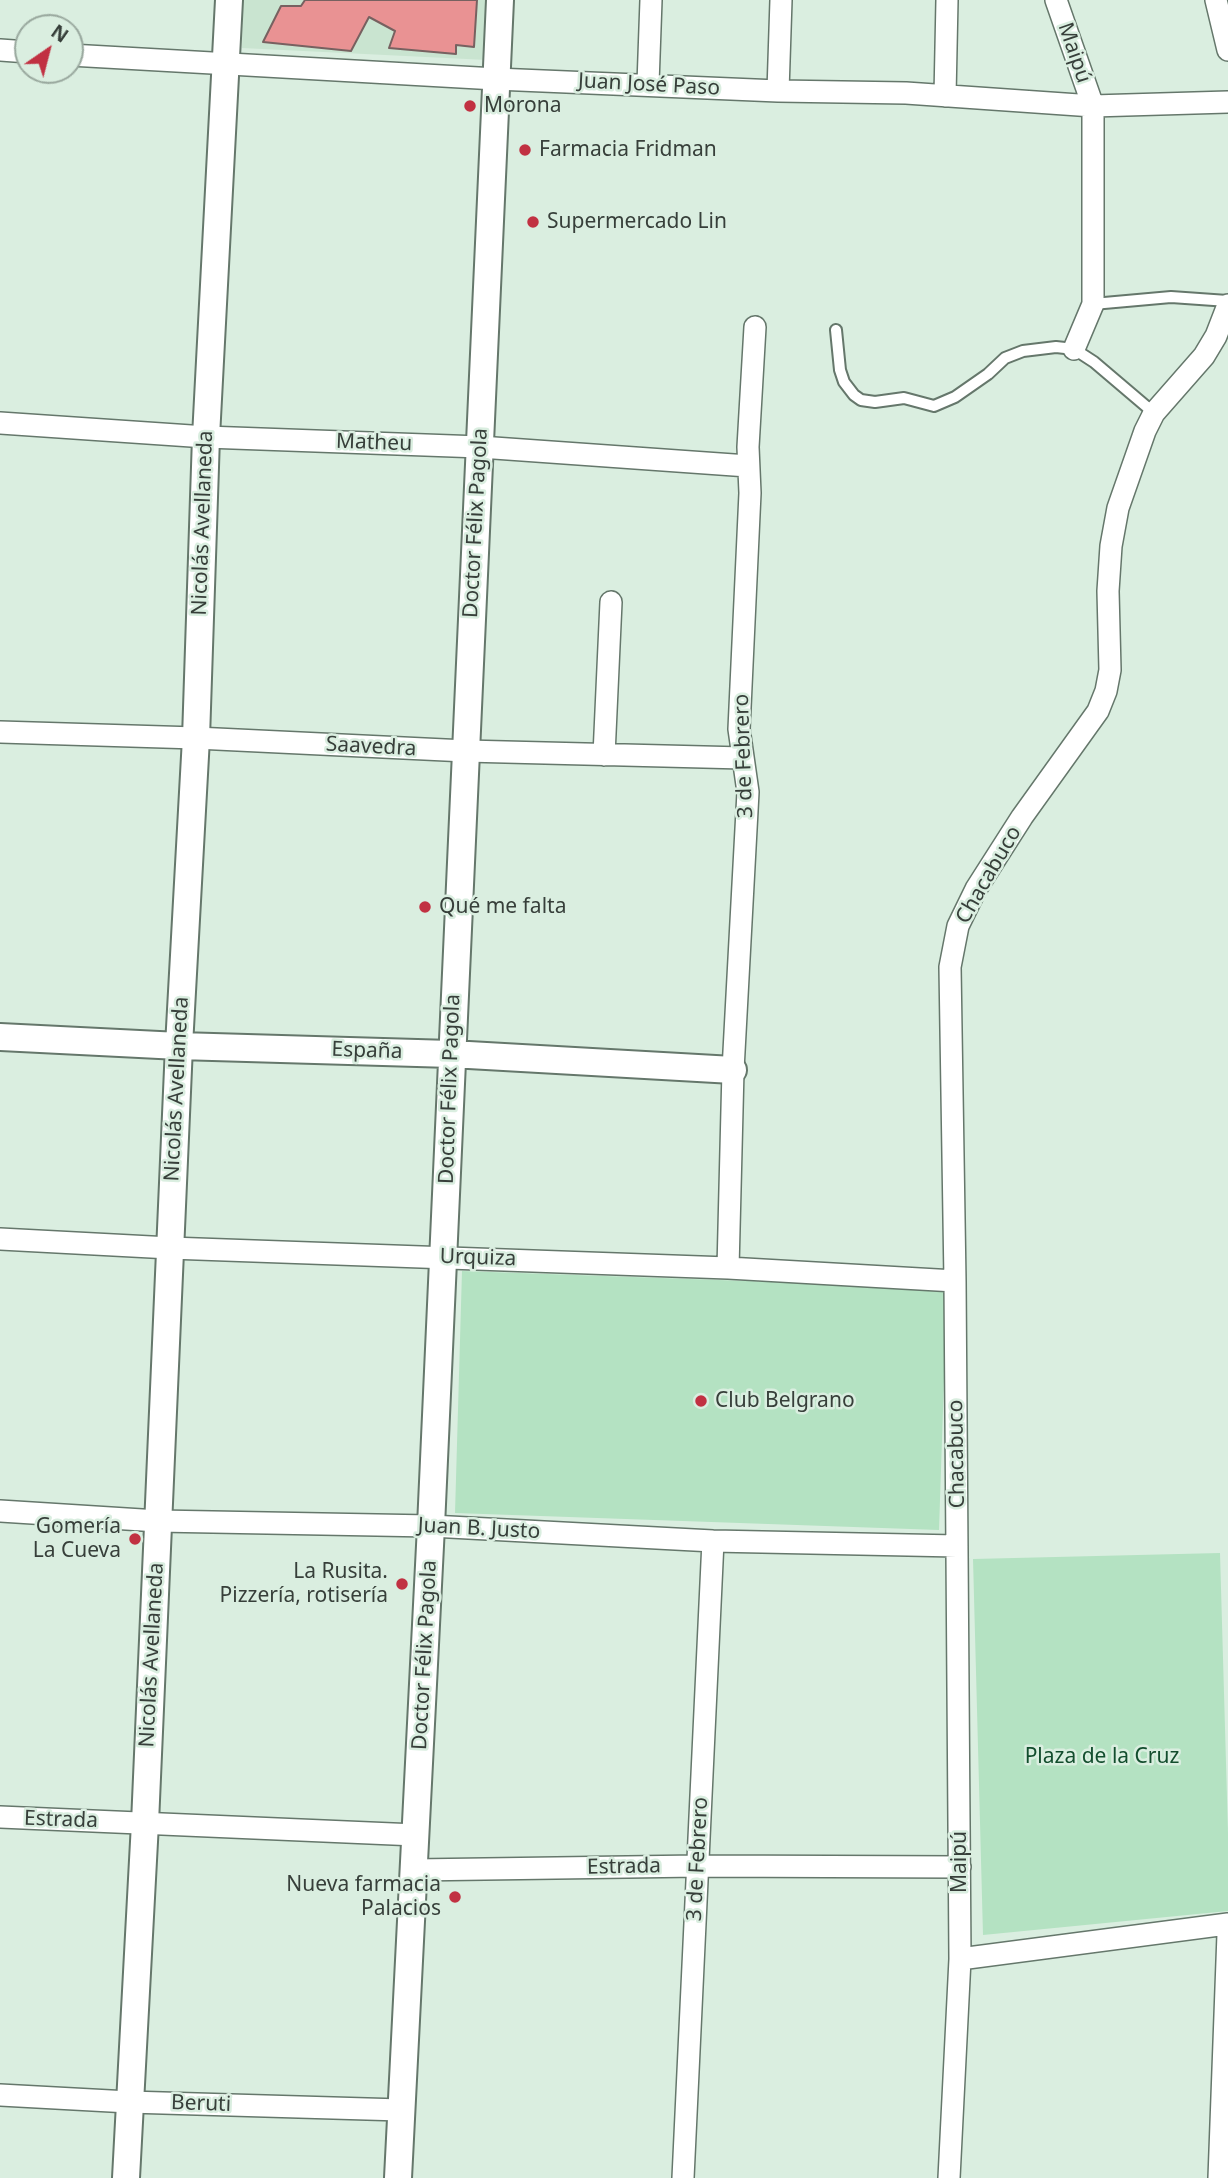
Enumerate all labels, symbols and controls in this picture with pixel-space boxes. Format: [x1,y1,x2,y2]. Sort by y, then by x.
north arrow [14,14,84,84]
text: N [46,18,74,49]
street label: Maipú [1052,20,1096,86]
street label: Juan José Paso [577,69,721,101]
place label: Morona [484,93,561,119]
marker: Morona [462,98,478,114]
place label: Farmacia Fridman [539,137,717,163]
marker: Farmacia Fridman [517,142,533,158]
place label: Supermercado Lin [547,209,727,235]
marker: Supermercado Lin [525,214,541,230]
street label: Doctor Félix Pagola [458,427,494,619]
street label: Matheu [335,429,413,457]
street label: Nicolás Avellaneda [187,430,219,616]
street label: 3 de Febrero [729,693,759,819]
street label: Saavedra [325,732,417,762]
street label: Chacabuco [951,822,1027,928]
place label: Qué me falta [439,894,566,920]
marker: Qué me falta [417,899,433,915]
street label: Doctor Félix Pagola [434,994,466,1184]
street label: Nicolás Avellaneda [160,996,194,1182]
street label: España [331,1037,403,1065]
street label: Urquiza [439,1244,517,1272]
place label: Club Belgrano [715,1388,855,1414]
marker: Club Belgrano [693,1393,709,1409]
street label: Chacabuco [943,1400,971,1508]
street label: Juan B. Justo [417,1513,541,1545]
place label: Gomería La Cueva [33,1514,121,1564]
marker: Gomería La Cueva [127,1531,143,1547]
place label: La Rusita. Pizzería, rotisería [220,1559,388,1609]
street label: Doctor Félix Pagola [407,1559,443,1751]
street label: Nicolás Avellaneda [135,1562,169,1748]
marker: La Rusita. Pizzería, rotisería [394,1576,410,1592]
park label: Plaza de la Cruz [1025,1744,1179,1770]
street label: 3 de Febrero [682,1796,714,1922]
street label: Estrada [24,1806,98,1834]
street label: Maipú [947,1831,973,1893]
street label: Estrada [587,1854,661,1880]
place label: Nueva farmacia Palacios [286,1872,441,1922]
marker: Nueva farmacia Palacios [447,1889,463,1905]
street label: Beruti [171,2090,231,2118]

